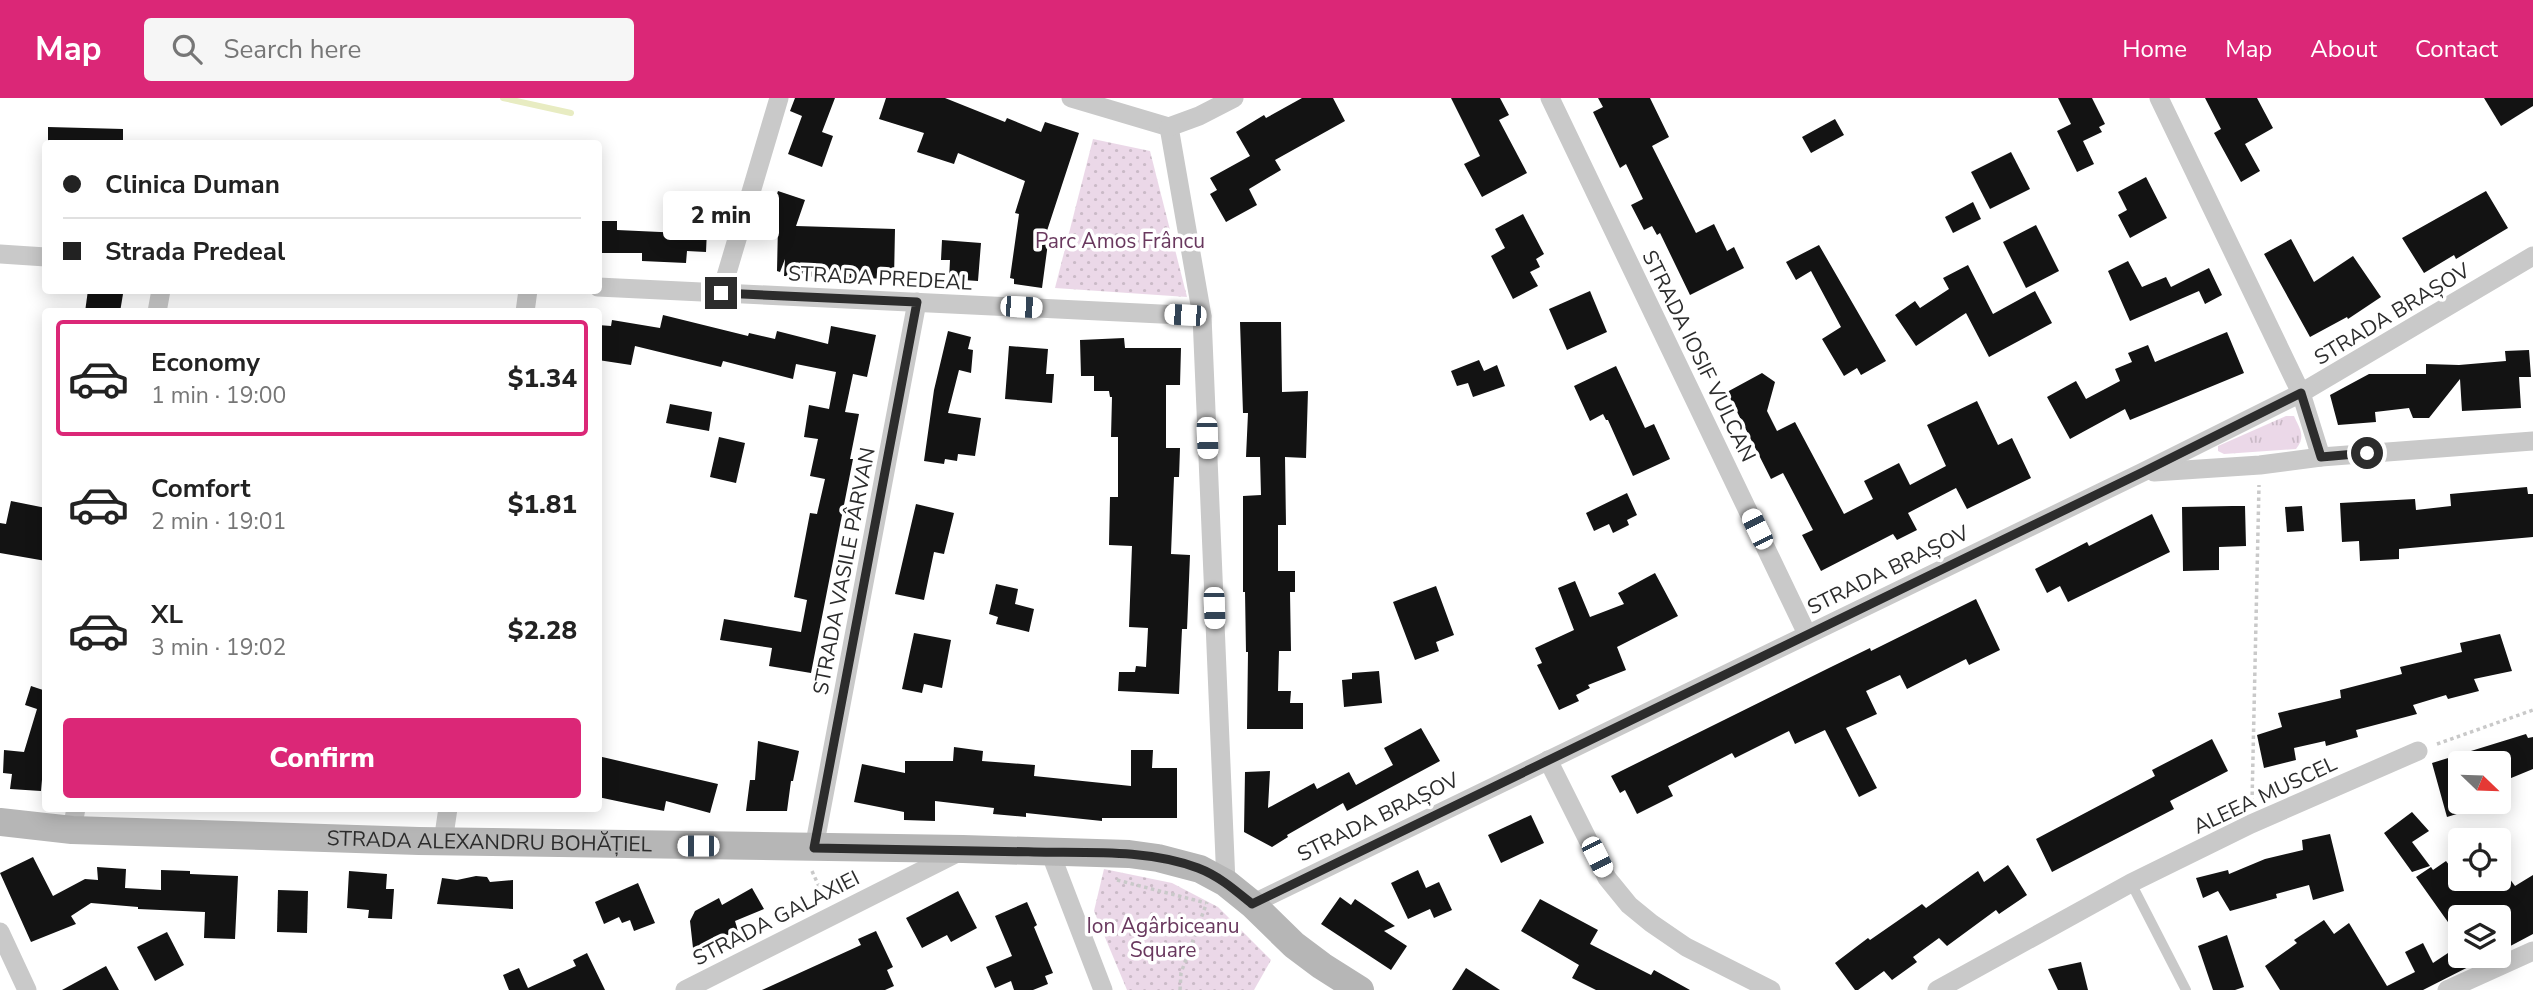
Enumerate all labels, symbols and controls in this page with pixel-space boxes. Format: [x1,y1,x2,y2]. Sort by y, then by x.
search box [144,18,634,81]
text: Map [35,27,102,72]
icon: search [168,30,206,68]
text: Search here [224,32,361,67]
text: Home [2122,33,2187,65]
text: Map [2225,33,2272,65]
text: About [2310,33,2377,65]
text: Contact [2415,33,2498,65]
text: Clinica Duman [105,167,280,202]
callout: 2 min [663,192,779,240]
text: 2 min [691,200,751,231]
park label: Parc Amos Frâncu [1035,227,1205,255]
text: Strada Predeal [105,234,285,269]
street label: STRADA IOSIF VULCAN [1636,246,1762,466]
street label: STRADA BRAȘOV [2309,256,2475,372]
street label: STRADA PREDEAL [787,259,973,297]
route end [705,277,737,309]
car [1000,295,1043,319]
car [1164,303,1207,327]
text: Economy [151,345,260,380]
icon: car [67,347,130,410]
text: $1.34 [508,361,577,396]
text: 1 min · 19:00 [151,380,286,411]
car [1196,417,1219,459]
route start [2351,437,2383,469]
street label: STRADA VASILE PÂRVAN [806,445,882,697]
text: Comfort [151,471,251,506]
icon: car [67,473,130,536]
text: $1.81 [508,487,577,522]
text: 2 min · 19:01 [151,506,286,537]
car [1739,506,1776,552]
street label: STRADA BRAȘOV [1802,518,1974,621]
car [1203,587,1226,629]
text: XL [151,597,183,632]
icon: car [67,599,130,662]
text: $2.28 [508,613,577,648]
text: 3 min · 19:02 [151,632,286,663]
button: Confirm [63,718,581,798]
street label: ALEEA MUSCEL [2189,749,2342,841]
north arrow [2448,751,2511,814]
map controls [2448,751,2511,968]
street label: STRADA BRAȘOV [1292,765,1464,868]
street label: STRADA ALEXANDRU BOHĂȚIEL [326,824,653,858]
button: locate [2448,828,2511,891]
car [1579,834,1616,880]
car [678,836,720,857]
street label: STRADA GALAXIEI [688,864,864,972]
button: layers [2448,905,2511,968]
park label: Ion Agârbiceanu Square [1086,912,1240,964]

